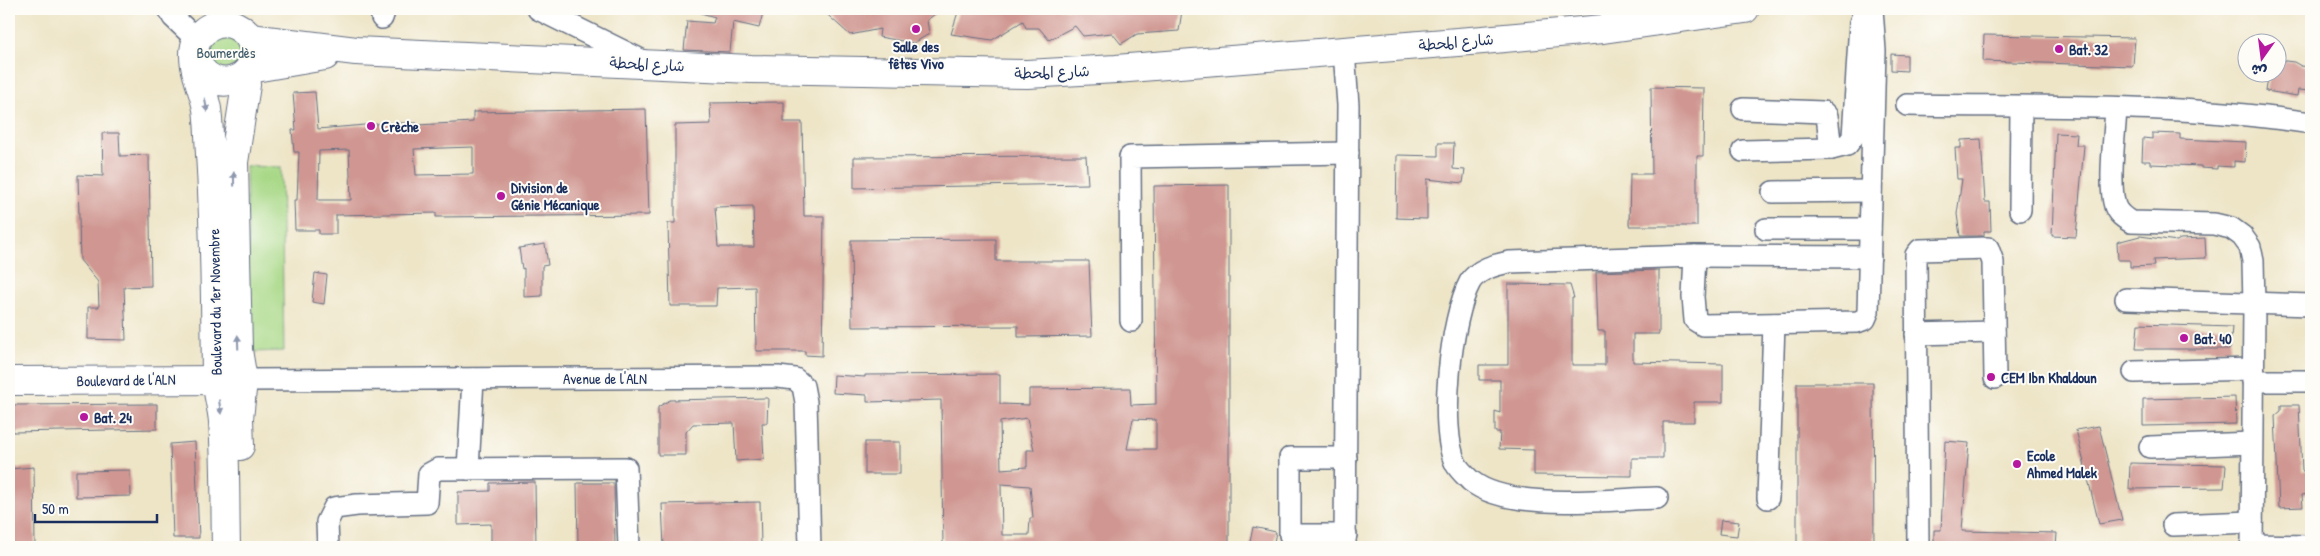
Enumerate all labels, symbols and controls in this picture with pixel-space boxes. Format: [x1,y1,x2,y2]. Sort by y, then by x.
marker: Salle des fêtes Vivo [910,23,922,35]
street label: شارع المحطة [1418,28,1494,56]
north arrow [2238,32,2288,82]
place label: Salle des fêtes Vivo [888,36,944,74]
place label: Bat. 32 [2069,39,2109,60]
park label: Boumerdès [196,42,256,63]
marker: Bat. 32 [2053,43,2065,55]
street label: شارع المحطة [609,52,685,76]
street label: شارع المحطة [1014,60,1090,84]
text: ش [2249,60,2269,82]
one-way arrow [202,98,210,114]
place label: Crèche [381,116,419,137]
marker: Crèche [365,120,377,132]
one-way arrow [230,171,238,187]
place label: Division de Génie Mécanique [511,177,599,216]
marker: Division de Génie Mécanique [495,190,507,202]
street label: Boulevard du 1er Novembre [203,228,227,375]
place label: Bat. 40 [2194,328,2232,349]
marker: Bat. 40 [2178,332,2190,344]
one-way arrow [234,333,242,349]
place label: CEM Ibn Khaldoun [2001,367,2097,388]
street label: Avenue de l'ALN [563,368,647,389]
street label: Boulevard de l'ALN [76,369,176,391]
marker: CEM Ibn Khaldoun [1985,371,1997,383]
one-way arrow [217,399,225,415]
place label: Bat. 24 [94,407,132,428]
marker: Bat. 24 [78,411,90,423]
place label: Ecole Ahmed Malek [2027,445,2098,483]
marker: Ecole Ahmed Malek [2011,458,2023,470]
scale bar [35,491,158,523]
text: 50 m [42,498,69,519]

